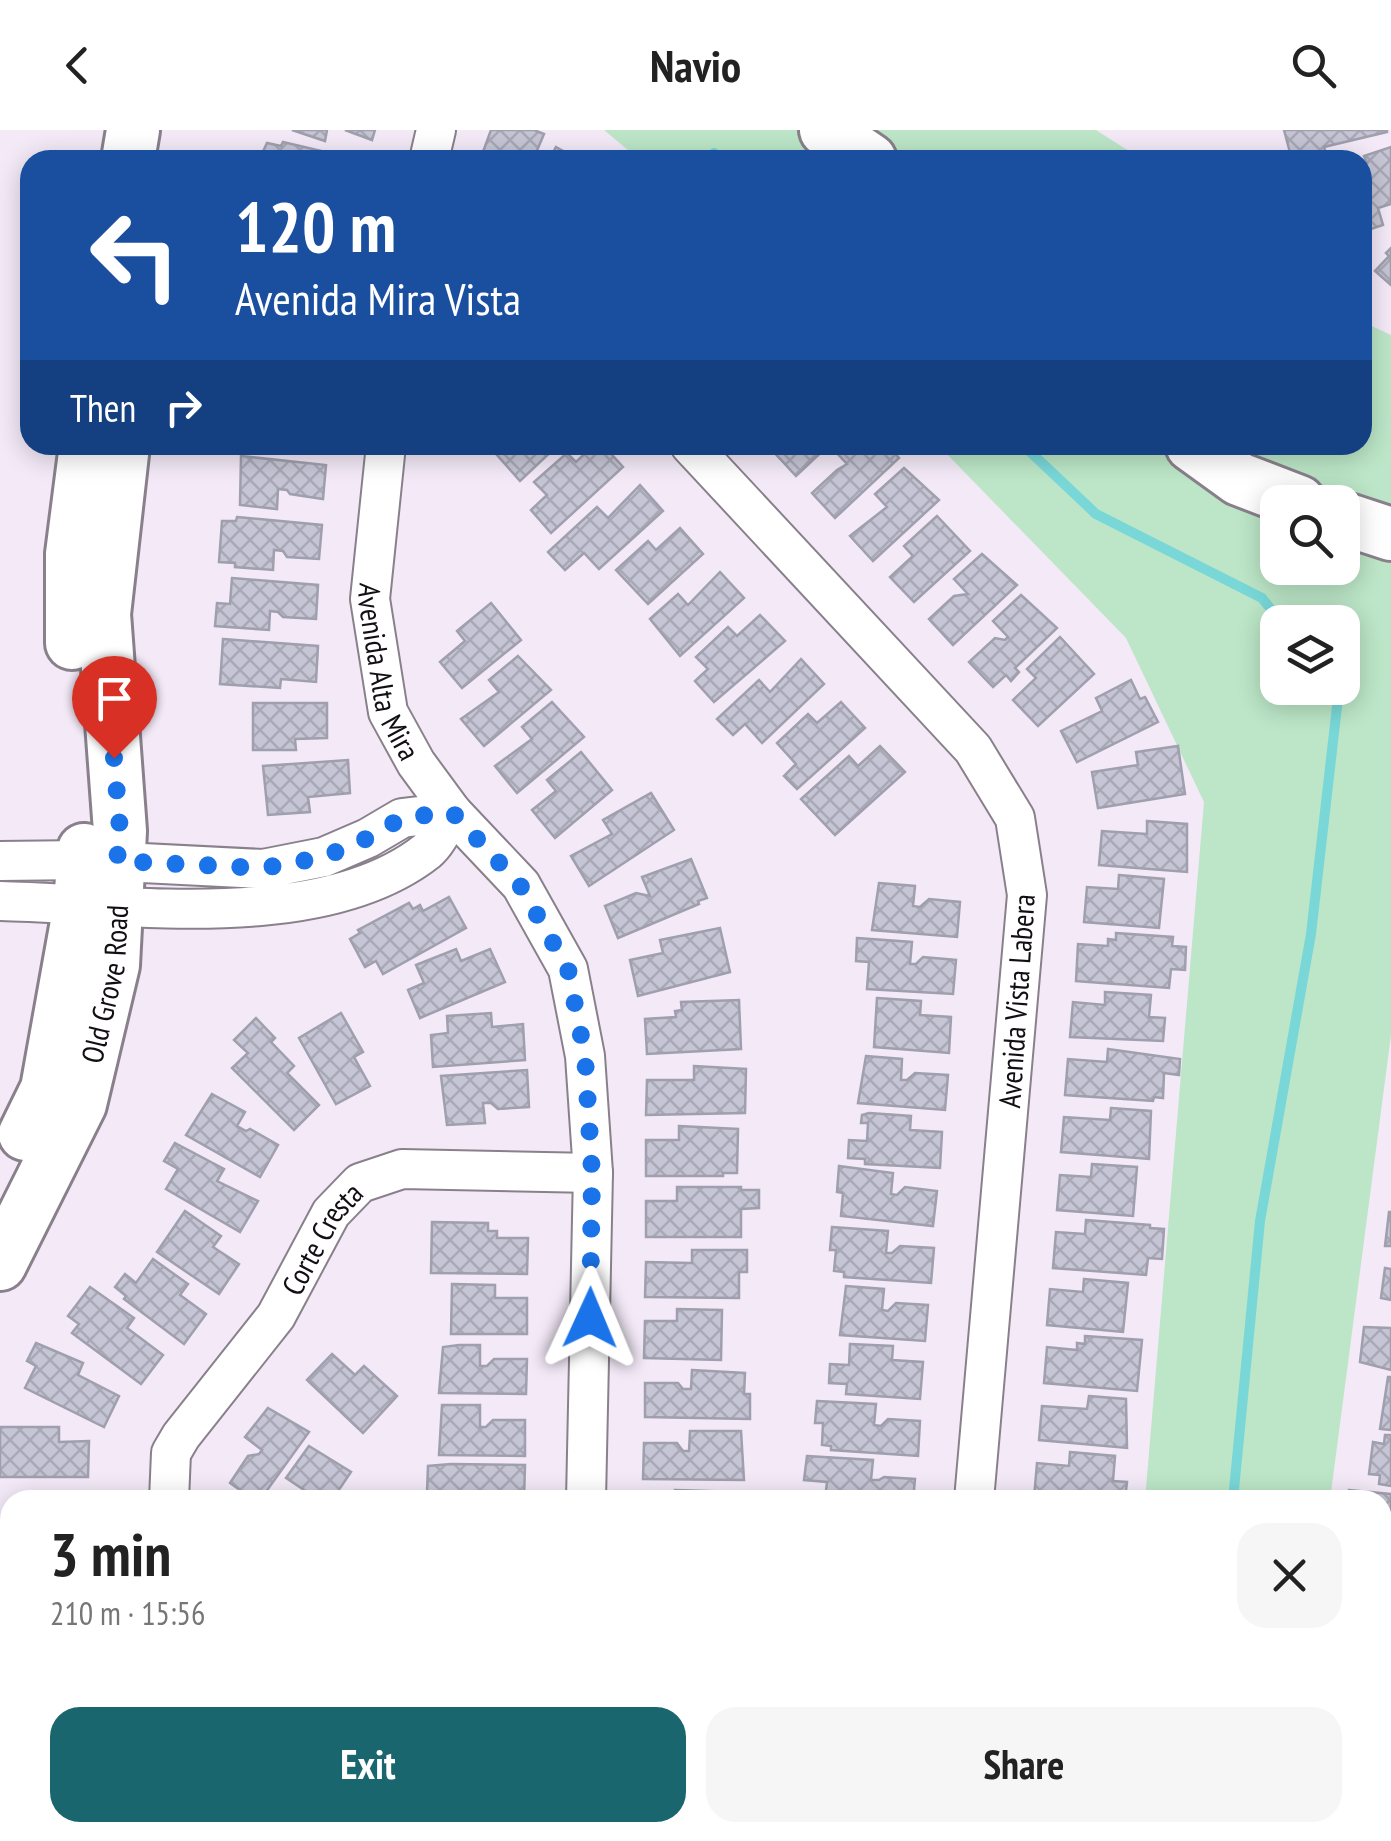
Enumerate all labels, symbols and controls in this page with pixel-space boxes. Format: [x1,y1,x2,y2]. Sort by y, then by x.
text: Navio [650,36,741,94]
icon: back [50,38,105,93]
icon: search [1286,38,1341,93]
text: 120 m [235,181,396,271]
icon: left [70,190,200,320]
text: Avenida Mira Vista [235,269,521,327]
icon: right [156,380,211,435]
text: Then [70,383,136,432]
map controls [1260,485,1360,705]
button: search [1260,485,1360,585]
street label: Avenida Alta Mira [350,582,430,766]
button: layers [1260,605,1360,705]
pin [72,656,157,759]
icon: arrive [87,671,142,726]
street label: Avenida Vista Labera [989,893,1043,1109]
street label: Old Grove Road [71,904,136,1067]
street label: Corte Cresta [272,1173,370,1301]
position arrow [538,1266,642,1370]
text: 3 min [50,1515,171,1593]
button: close [1237,1523,1342,1628]
text: 210 m · 15:56 [50,1592,205,1634]
button: Exit [50,1707,686,1822]
button: Share [706,1707,1342,1822]

